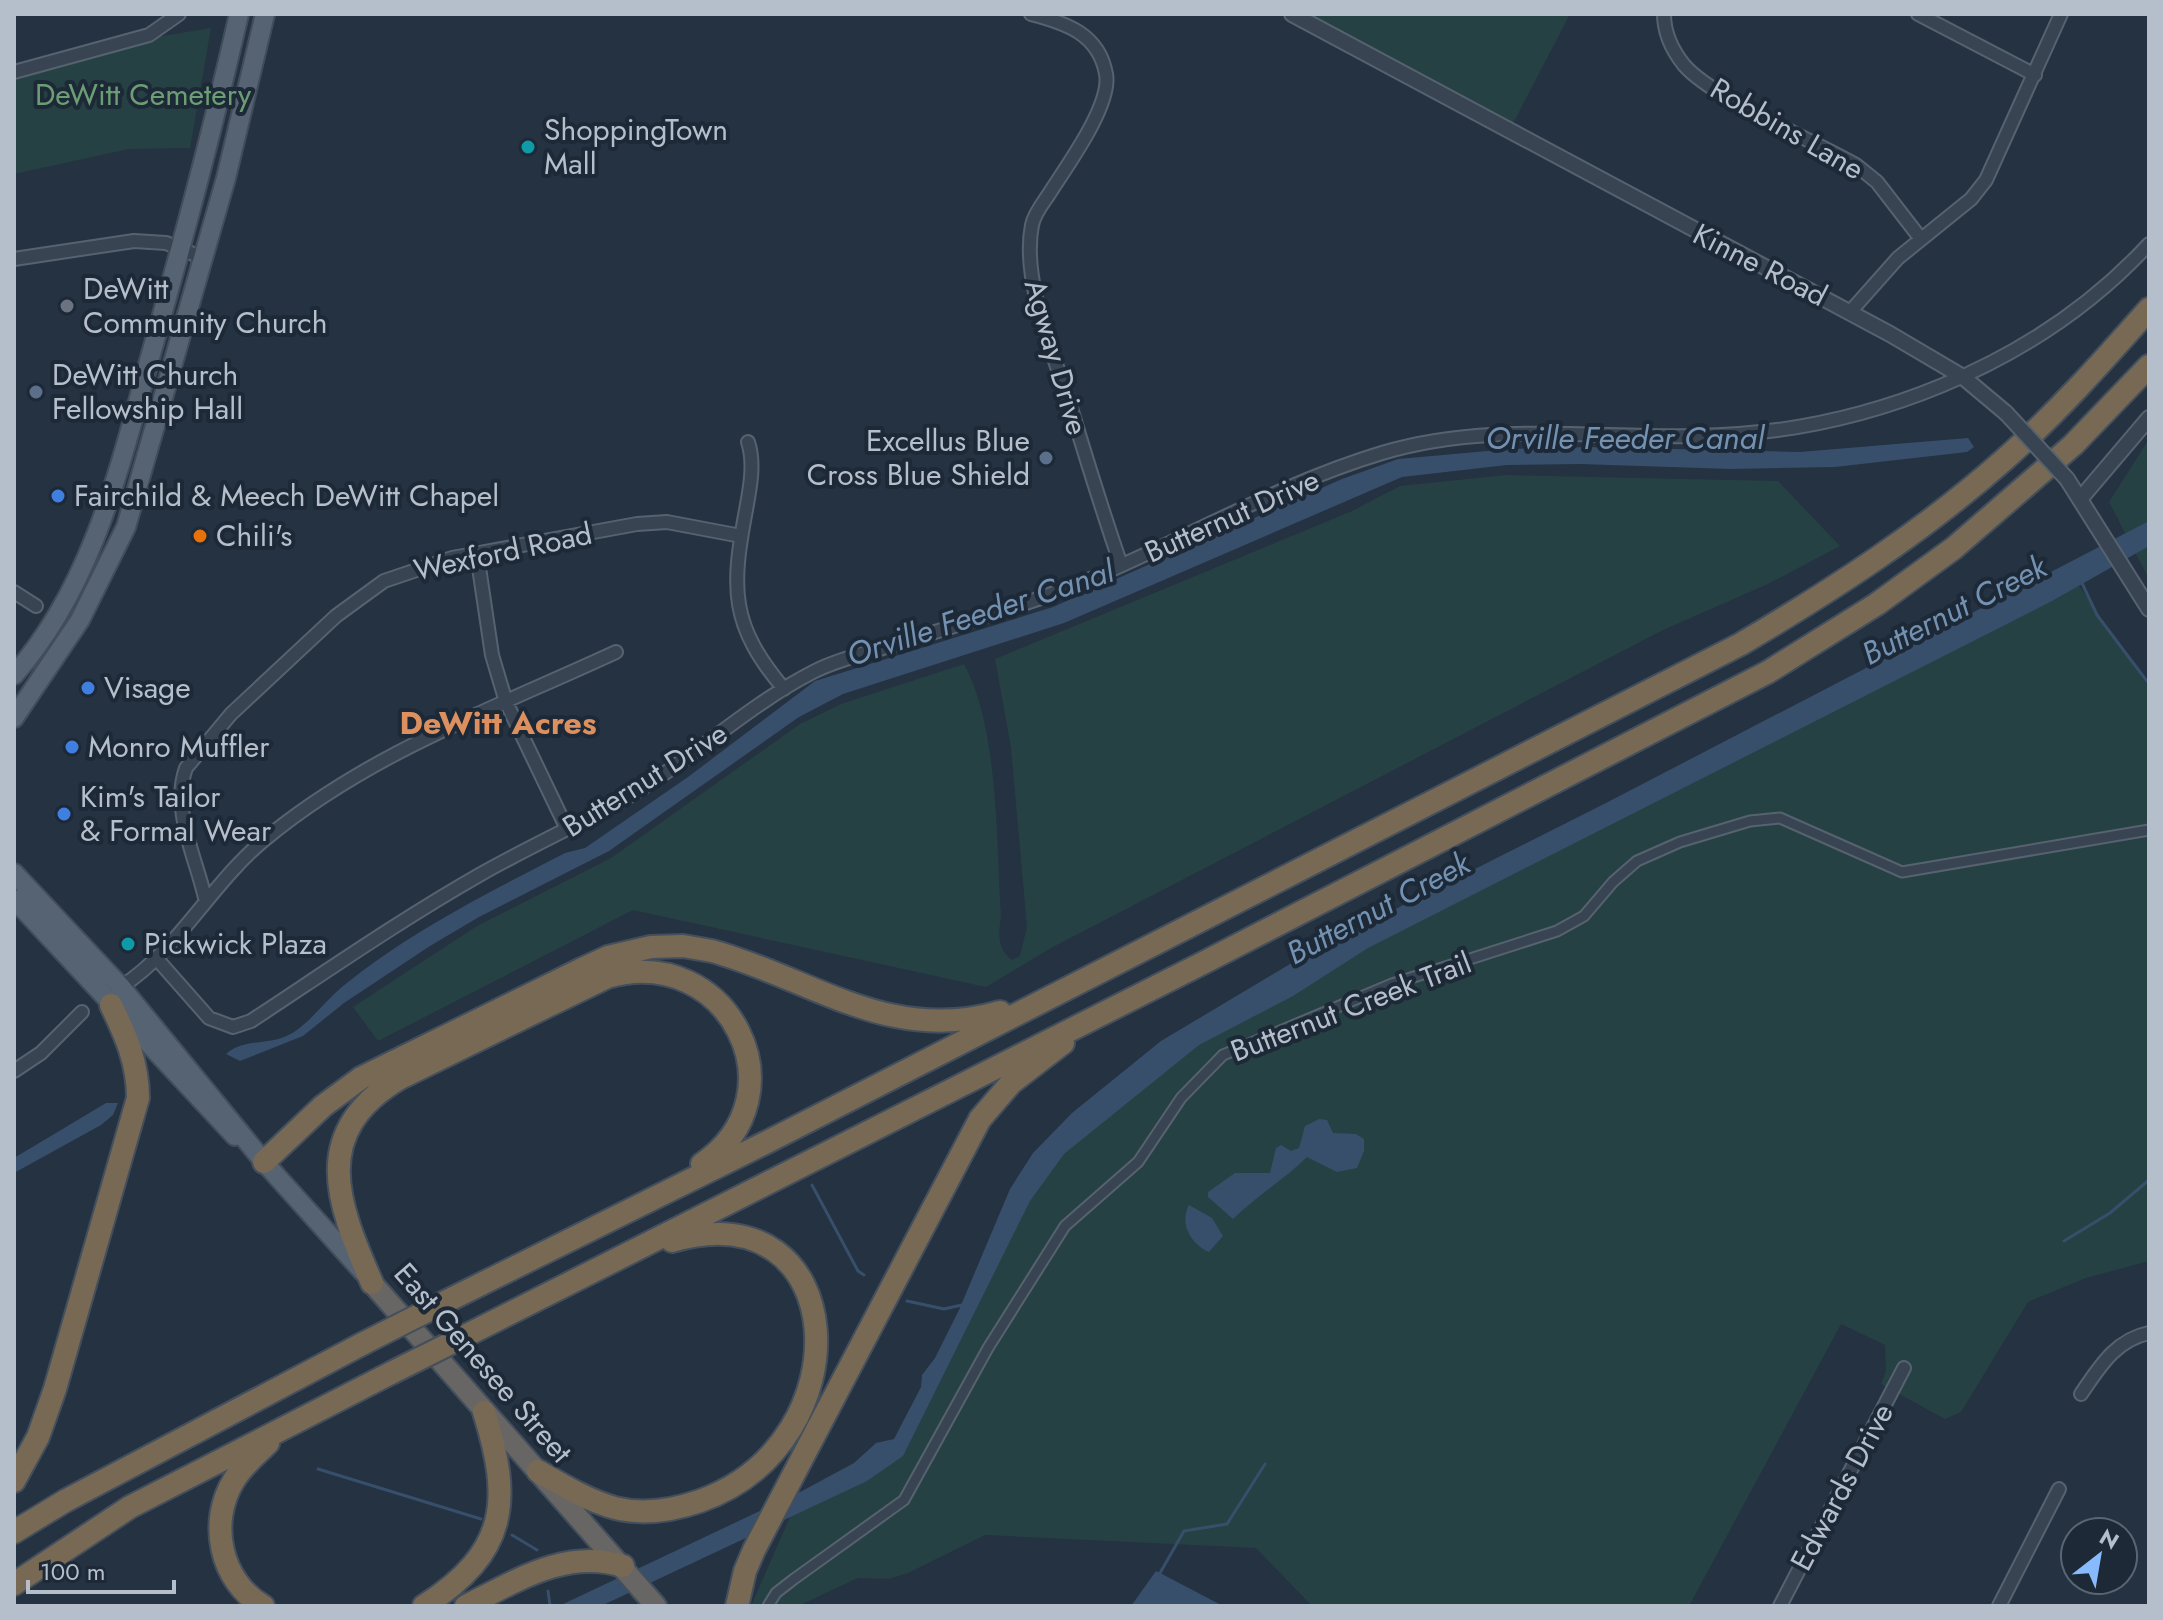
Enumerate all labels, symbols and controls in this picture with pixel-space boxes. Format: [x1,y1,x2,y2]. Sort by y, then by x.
street label: Robbins Lane [1702,67,1872,190]
park label: DeWitt Cemetery [35,73,252,116]
place label: ShoppingTown Mall [544,108,728,185]
marker: ShoppingTown Mall [519,138,537,156]
street label: Kinne Road [1686,212,1835,317]
place label: DeWitt Community Church [83,267,327,344]
street label: Agway Drive [1014,274,1099,440]
marker: DeWitt Community Church [58,297,76,315]
place label: DeWitt Church Fellowship Hall [52,353,243,430]
marker: DeWitt Church Fellowship Hall [27,383,45,401]
water label: Orville Feeder Canal [1486,415,1766,461]
place label: Excellus Blue Cross Blue Shield [807,419,1030,496]
marker: Excellus Blue Cross Blue Shield [1037,449,1055,467]
street label: Butternut Drive [1138,458,1326,573]
place label: Fairchild & Meech DeWitt Chapel [74,474,499,517]
marker: Fairchild & Meech DeWitt Chapel [49,487,67,505]
street label: Wexford Road [410,512,596,591]
place label: Chili's [216,514,292,557]
marker: Chili's [191,527,209,545]
water label: Butternut Creek [1854,543,2056,676]
water label: Orville Feeder Canal [840,548,1121,678]
place label: Visage [104,666,191,709]
marker: Visage [79,679,97,697]
district label: DeWitt Acres [399,700,597,746]
street label: Butternut Drive [554,712,735,847]
place label: Monro Muffler [88,725,270,768]
marker: Monro Muffler [63,738,81,756]
place label: Kim's Tailor & Formal Wear [80,775,272,852]
marker: Kim's Tailor & Formal Wear [55,805,73,823]
water label: Butternut Creek [1278,840,1479,976]
place label: Pickwick Plaza [144,922,327,965]
marker: Pickwick Plaza [119,935,137,953]
street label: Butternut Creek Trail [1224,941,1477,1072]
street label: East Genesee Street [384,1253,583,1473]
street label: Edwards Drive [1779,1396,1904,1578]
north arrow [2059,1516,2139,1596]
text: N [2094,1521,2125,1557]
scale bar [28,1544,174,1594]
text: 100 m [40,1554,106,1589]

